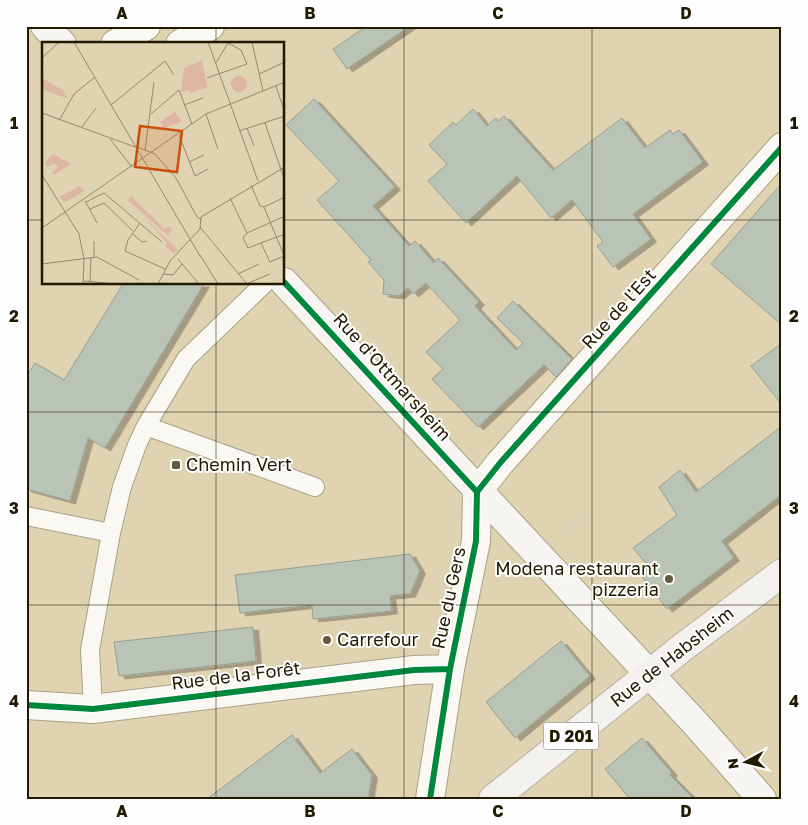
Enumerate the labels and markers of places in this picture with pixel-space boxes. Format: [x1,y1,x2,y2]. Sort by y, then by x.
place label: Chemin Vert [186,453,292,475]
marker: Chemin Vert [170,459,182,471]
place label: Modena restaurant pizzeria [495,557,659,600]
marker: Modena restaurant pizzeria [663,573,675,585]
place label: Carrefour [337,628,419,650]
marker: Carrefour [321,634,333,646]

